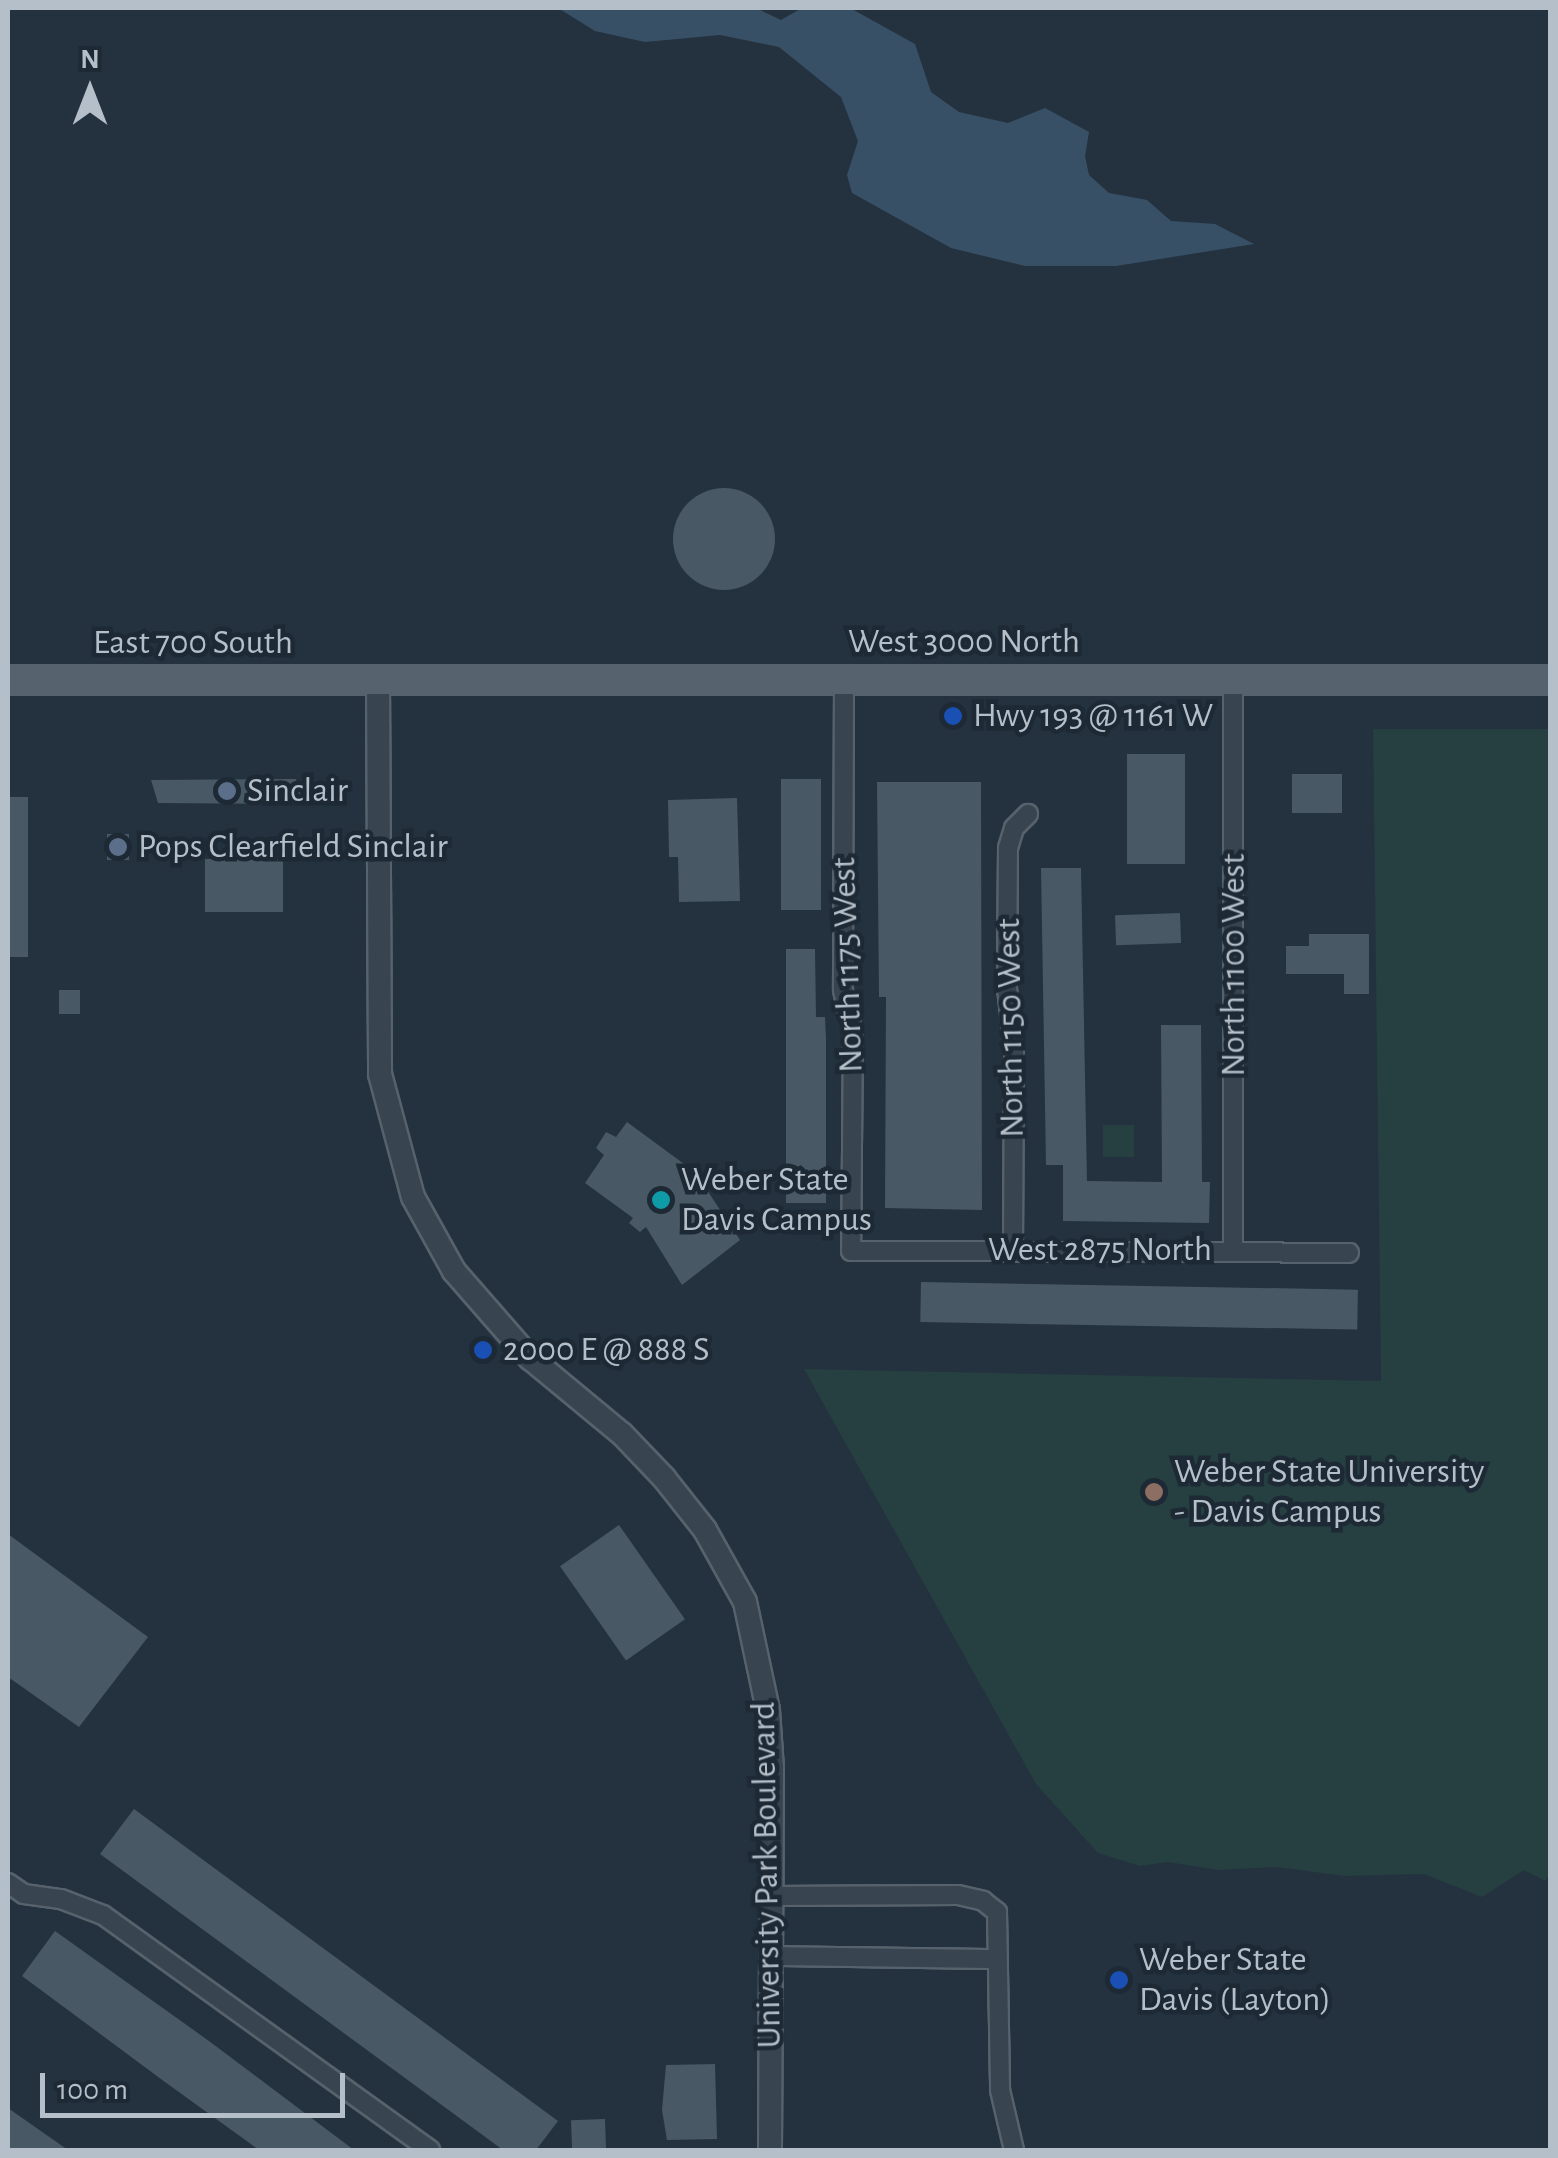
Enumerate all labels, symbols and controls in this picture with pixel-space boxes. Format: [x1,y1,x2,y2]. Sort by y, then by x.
north arrow [40,40,140,140]
text: N [80,46,100,74]
street label: West 3000 North [848,621,1080,663]
street label: East 700 South [93,622,293,664]
place label: Hwy 193 @ 1161 W [973,695,1213,737]
marker: Hwy 193 @ 1161 W [942,705,964,727]
place label: Sinclair [247,770,348,812]
marker: Sinclair [216,780,238,802]
place label: Pops Clearfield Sinclair [138,826,448,868]
marker: Pops Clearfield Sinclair [107,836,129,858]
street label: North 1100 West [1213,853,1255,1077]
street label: North 1175 West [823,857,873,1073]
street label: North 1150 West [988,918,1034,1138]
place label: Weber State Davis Campus [681,1159,872,1241]
marker: Weber State Davis Campus [650,1189,672,1211]
street label: West 2875 North [988,1229,1212,1271]
place label: 2000 E @ 888 S [503,1329,709,1371]
marker: 2000 E @ 888 S [472,1339,494,1361]
place label: Weber State University - Davis Campus [1174,1451,1484,1533]
marker: Weber State University - Davis Campus [1143,1481,1165,1503]
street label: University Park Boulevard [743,1701,791,2049]
place label: Weber State Davis (Layton) [1139,1939,1331,2021]
marker: Weber State Davis (Layton) [1108,1969,1130,1991]
scale bar [45,2053,350,2115]
text: 100 m [57,2075,128,2105]

